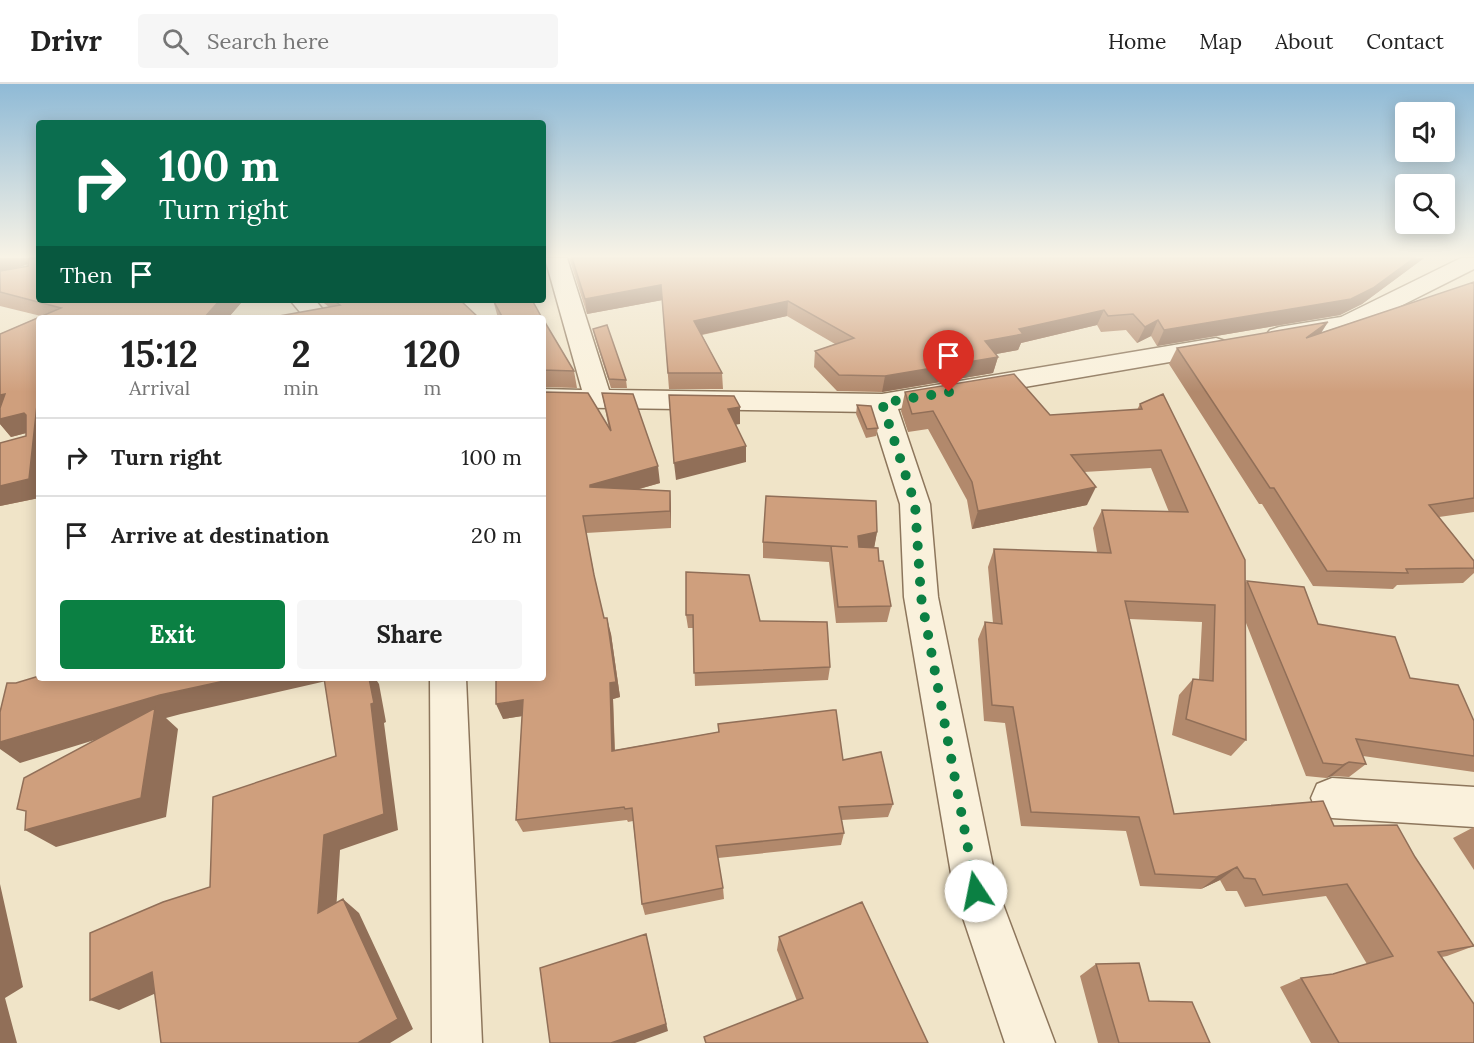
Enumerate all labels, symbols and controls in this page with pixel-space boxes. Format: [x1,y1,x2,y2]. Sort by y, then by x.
search box [138,14,558,68]
text: Drivr [30,23,102,59]
icon: search [159,25,192,58]
text: Search here [207,27,329,55]
text: Home [1108,28,1166,55]
text: Map [1199,28,1242,55]
text: About [1275,28,1333,55]
text: Contact [1366,28,1444,55]
map controls [1395,102,1455,234]
button: sound [1395,102,1455,162]
text: 100 m [159,139,279,193]
icon: right [60,144,138,222]
button: search [1395,174,1455,234]
text: Turn right [159,192,288,226]
icon: arrive [125,258,158,291]
text: Then [60,261,113,289]
pin [923,330,974,392]
text: 15:12 [121,331,198,377]
text: 2 [291,331,311,377]
text: 120 [404,331,461,377]
icon: arrive [932,339,965,372]
text: Arrival [129,375,190,400]
text: min [283,375,319,400]
text: m [423,375,441,400]
icon: right [60,441,93,474]
text: Turn right [111,443,222,471]
text: 100 m [461,443,522,471]
icon: arrive [60,519,93,552]
text: Arrive at destination [111,521,329,549]
text: 20 m [471,521,522,549]
button: Exit [60,600,285,669]
button: Share [297,600,522,669]
position arrow [944,859,1008,923]

